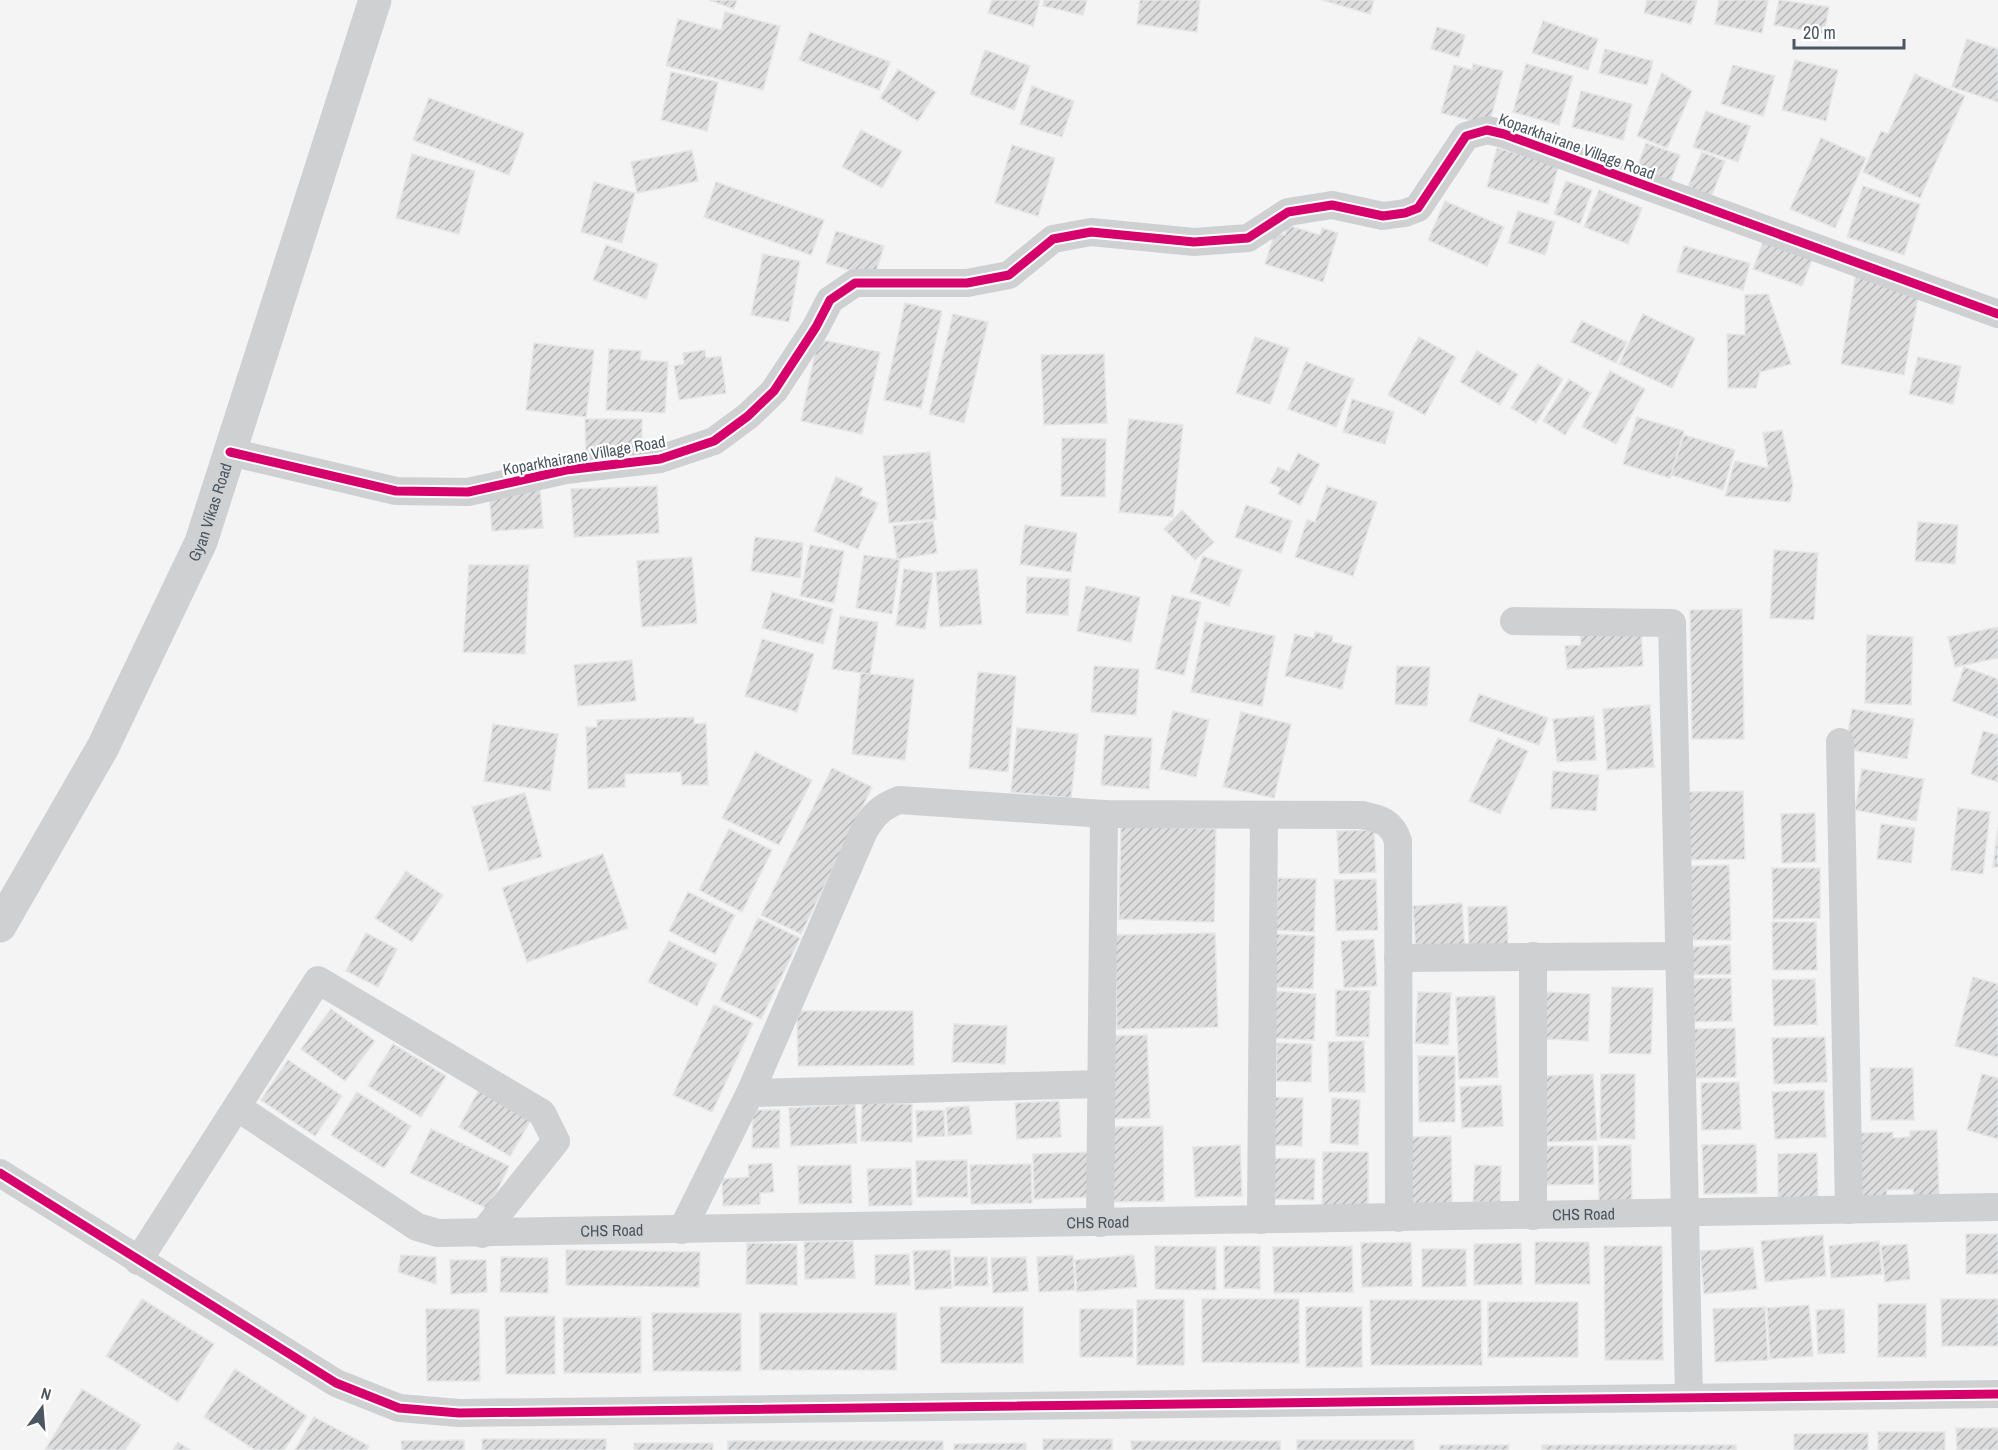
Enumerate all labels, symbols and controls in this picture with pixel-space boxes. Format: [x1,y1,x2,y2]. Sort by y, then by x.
scale bar [1794,12,1904,50]
text: 20 m [1803,20,1836,45]
street label: Koparkhairane Village Road [1496,108,1658,184]
street label: Koparkhairane Village Road [501,430,667,480]
street label: Gyan Vikas Road [182,460,237,565]
street label: CHS Road [1552,1202,1615,1225]
street label: CHS Road [1066,1210,1129,1234]
street label: CHS Road [580,1219,643,1242]
north arrow [12,1378,72,1438]
text: N [39,1382,54,1405]

